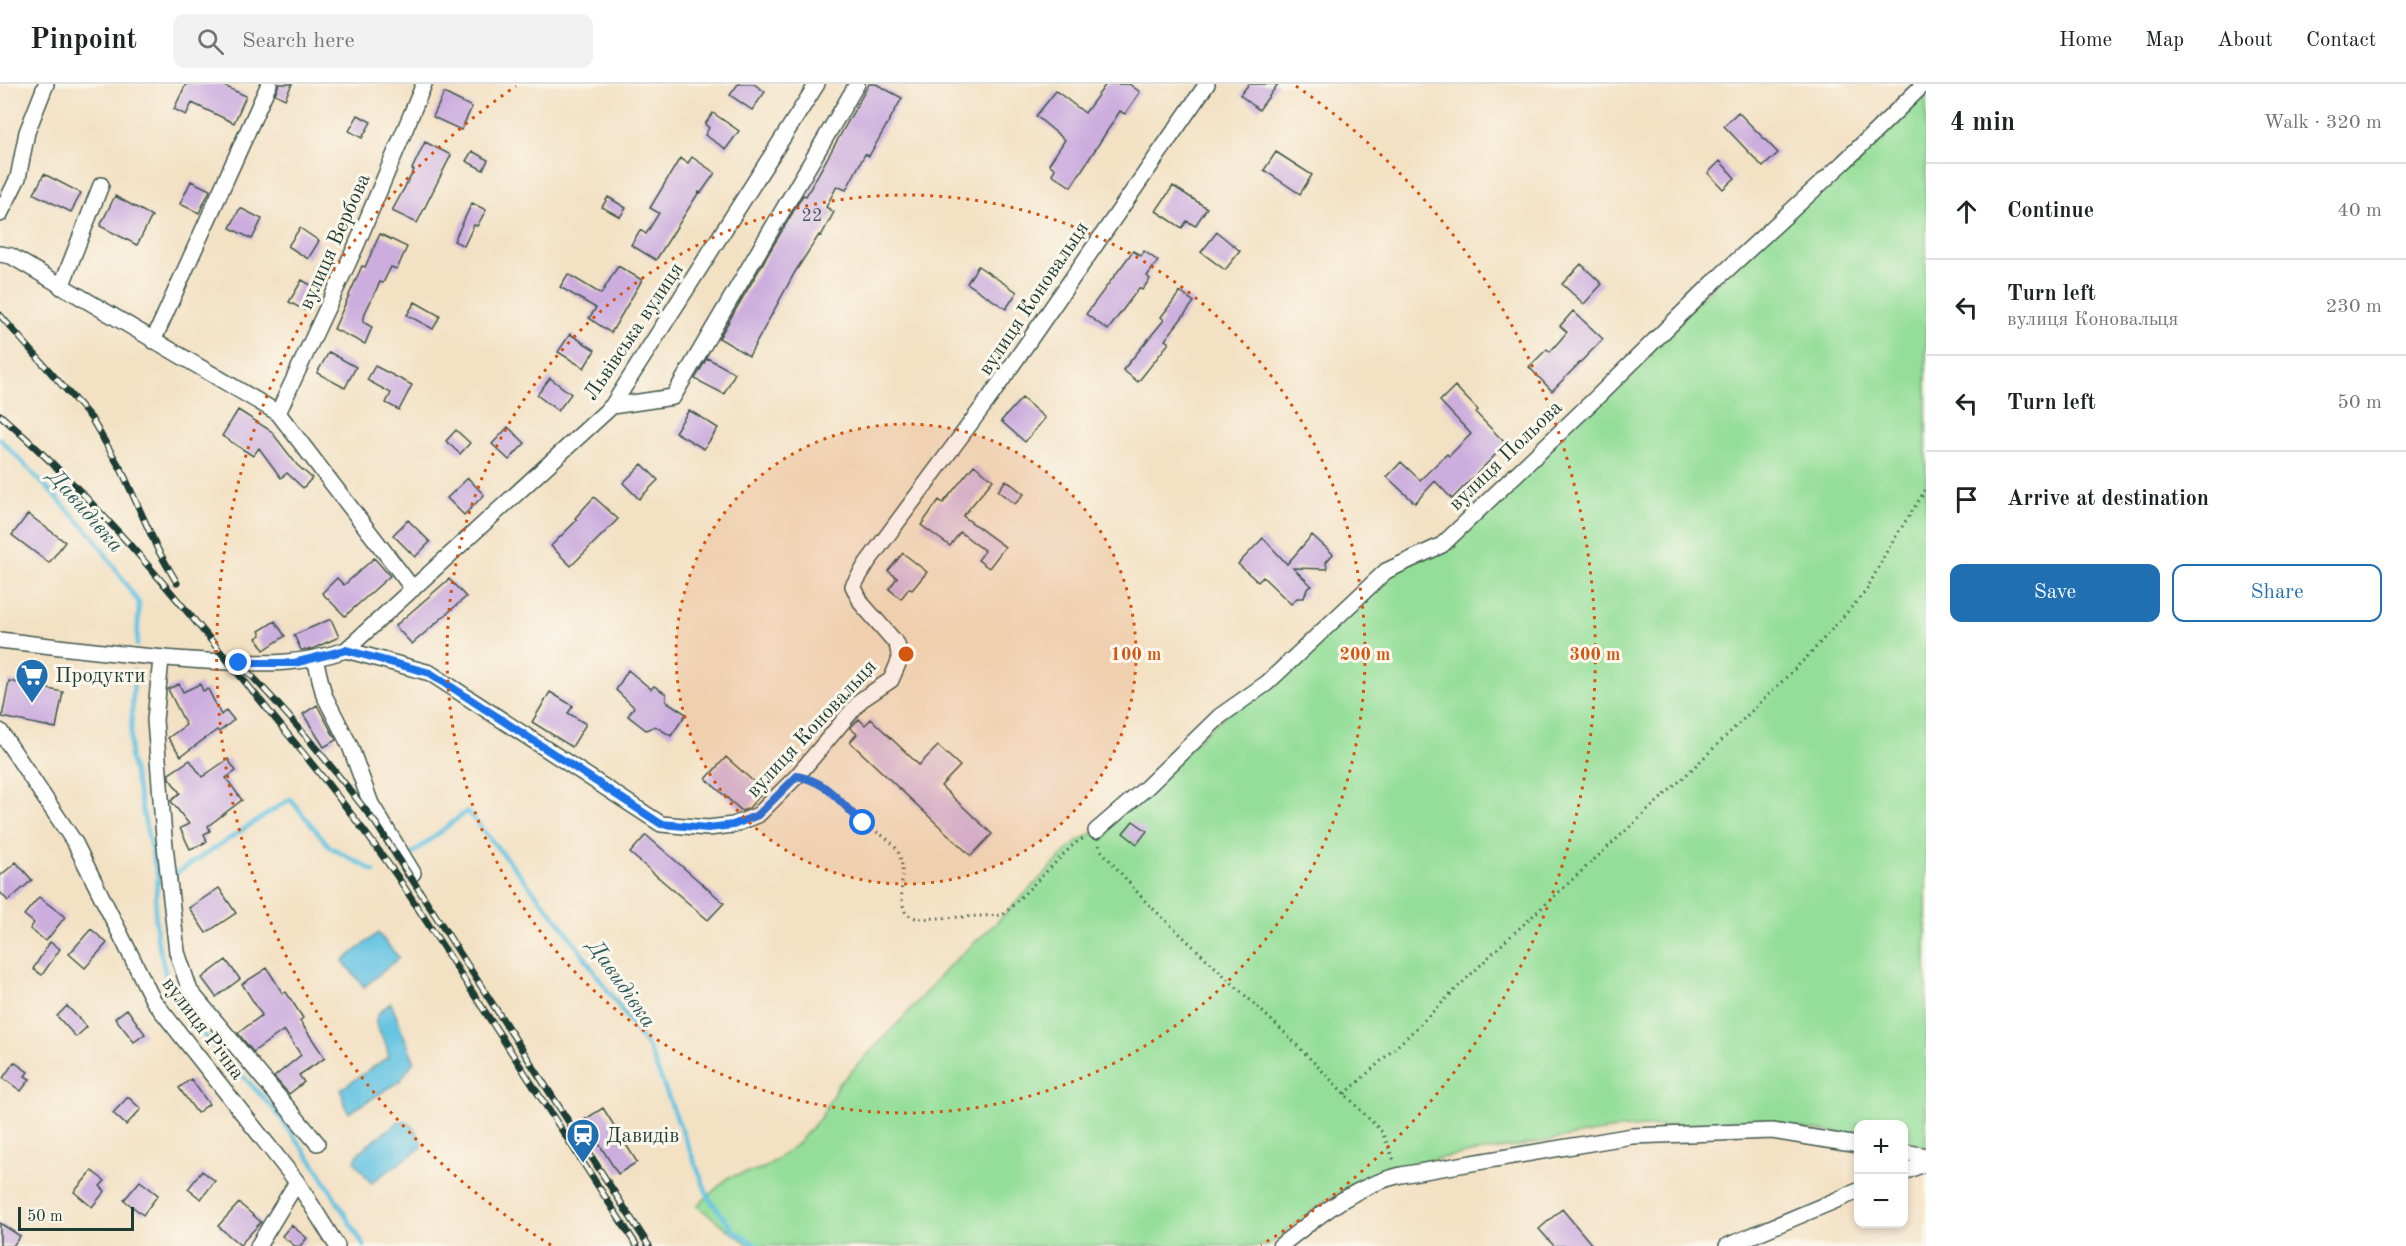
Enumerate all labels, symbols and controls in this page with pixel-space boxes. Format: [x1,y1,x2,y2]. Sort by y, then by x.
search box [173,14,593,68]
icon: search [194,25,227,58]
text: Pinpoint [30,27,137,55]
text: Search here [242,30,355,52]
text: Home [2059,30,2112,51]
text: Map [2145,30,2184,51]
text: About [2217,30,2273,51]
text: Contact [2306,30,2376,51]
text: 4 min [1950,110,2015,136]
text: Walk · 320 m [2263,113,2382,133]
street label: вулиця Вербова [296,170,375,313]
icon: ahead [1950,195,1983,228]
text: Continue [2007,200,2094,222]
text: 40 m [2337,201,2382,221]
house number: 22 [802,207,822,225]
street label: вулиця Коновальця [975,218,1093,379]
street label: Львівська вулиця [581,259,688,404]
text: Turn left [2007,283,2096,305]
icon: left [1950,291,1983,324]
text: 230 m [2326,297,2382,317]
text: вулиця Коновальця [2007,310,2178,330]
icon: left [1950,387,1983,420]
text: Turn left [2007,392,2096,414]
text: 50 m [2337,393,2382,413]
street label: вулиця Польова [1445,397,1567,515]
water label: Давидівка [42,464,127,557]
icon: arrive [1950,483,1983,516]
text: Arrive at destination [2007,488,2209,510]
button: Save [1950,564,2160,622]
button: Share [2172,564,2382,622]
centre of rings [896,644,916,664]
text: 100 m [1111,646,1161,664]
text: 200 m [1340,646,1390,664]
text: 300 m [1570,646,1620,664]
route end [225,649,251,675]
street label: вулиця Коновальця [743,656,881,802]
supermarket icon: Продукти [14,657,50,704]
place label: Продукти [55,666,145,687]
route start [849,809,875,835]
water label: Давидівка [582,934,660,1032]
street label: вулиця Річна [158,974,248,1084]
station icon: Давидів [565,1117,601,1164]
map controls [1854,1120,1908,1228]
button: + [1854,1120,1908,1174]
place label: Давидів [606,1126,679,1147]
button: − [1854,1174,1908,1228]
scale bar [18,1204,134,1232]
text: 50 m [27,1209,63,1225]

